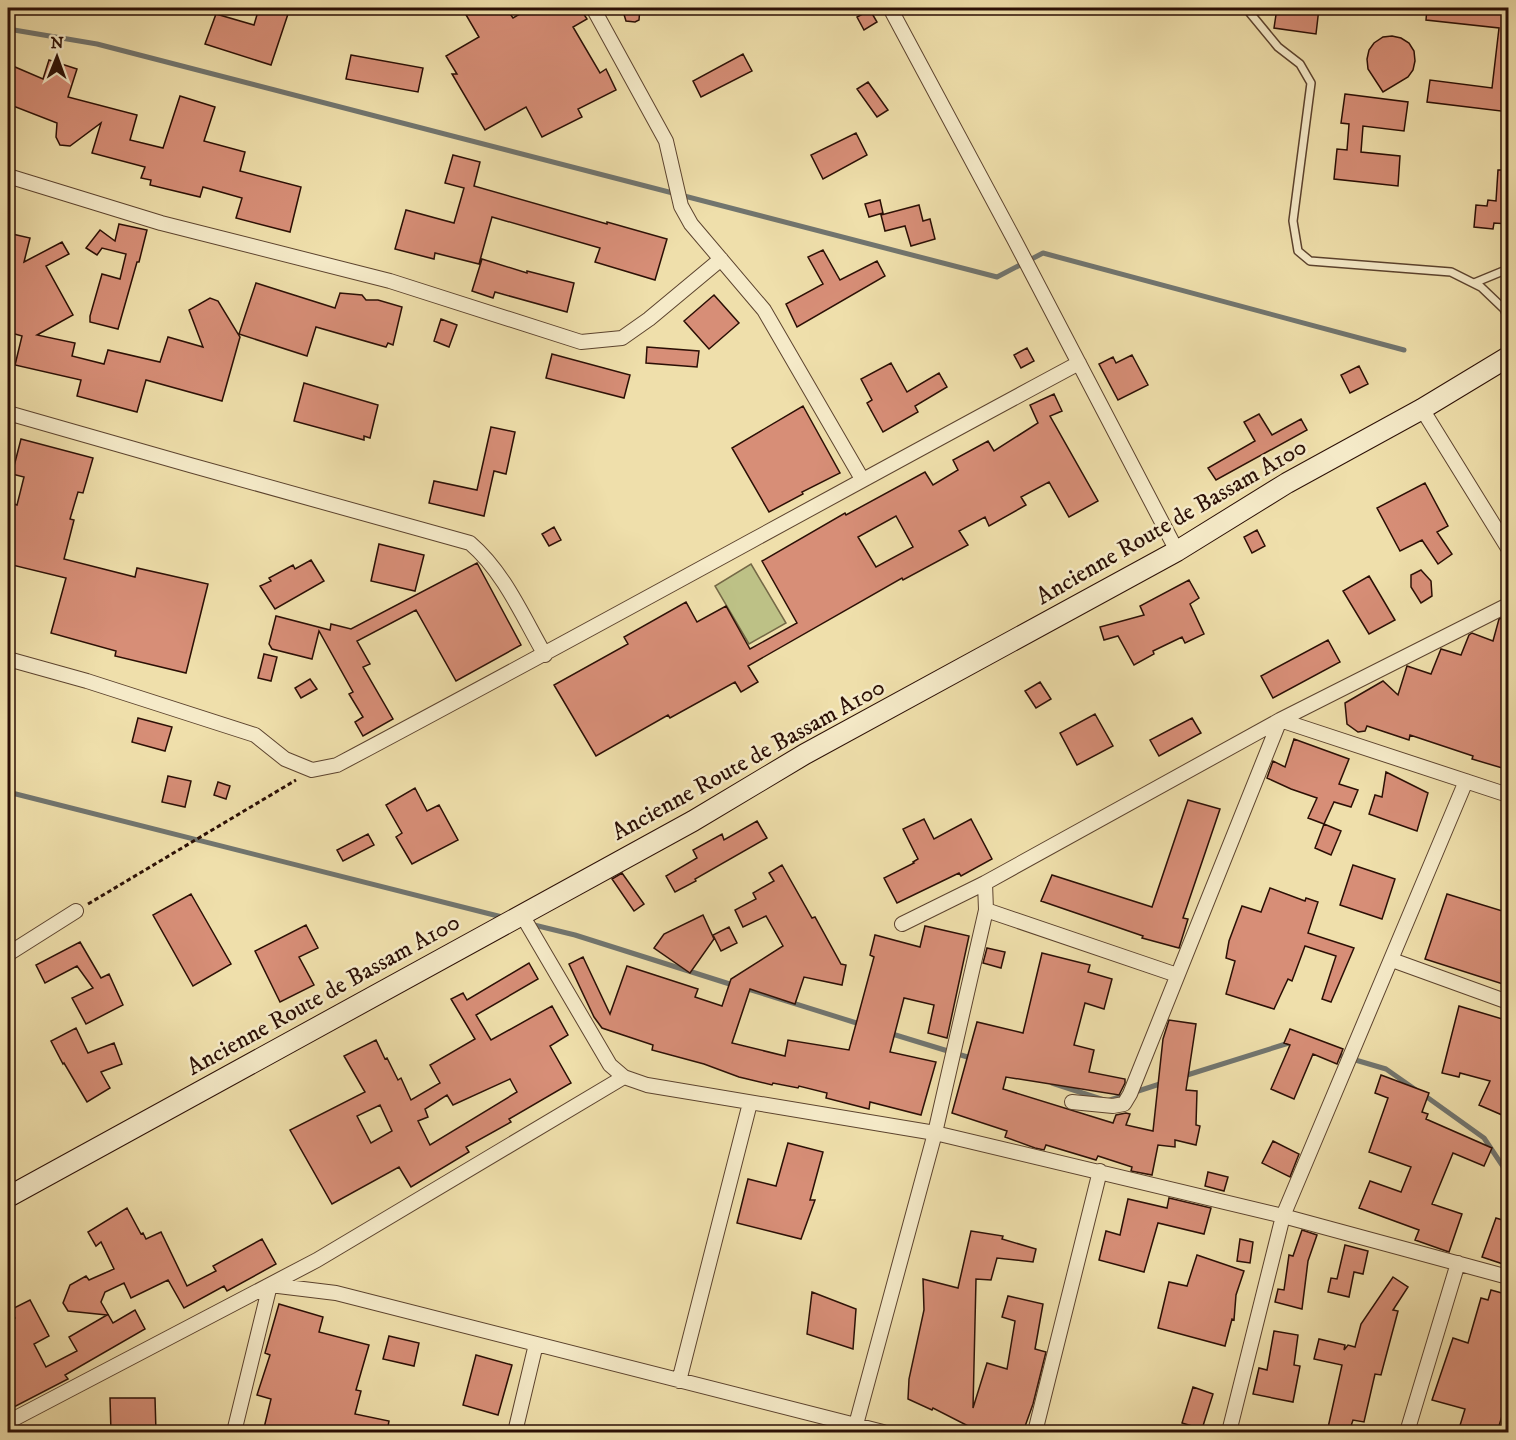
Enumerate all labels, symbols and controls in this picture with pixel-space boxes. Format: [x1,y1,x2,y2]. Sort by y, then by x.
north arrow [27,27,87,87]
text: N [51,33,64,53]
street label: Ancienne Route de Bassam A100 [1031,432,1312,612]
street label: Ancienne Route de Bassam A100 [607,672,890,848]
street label: Ancienne Route de Bassam A100 [182,907,465,1083]

